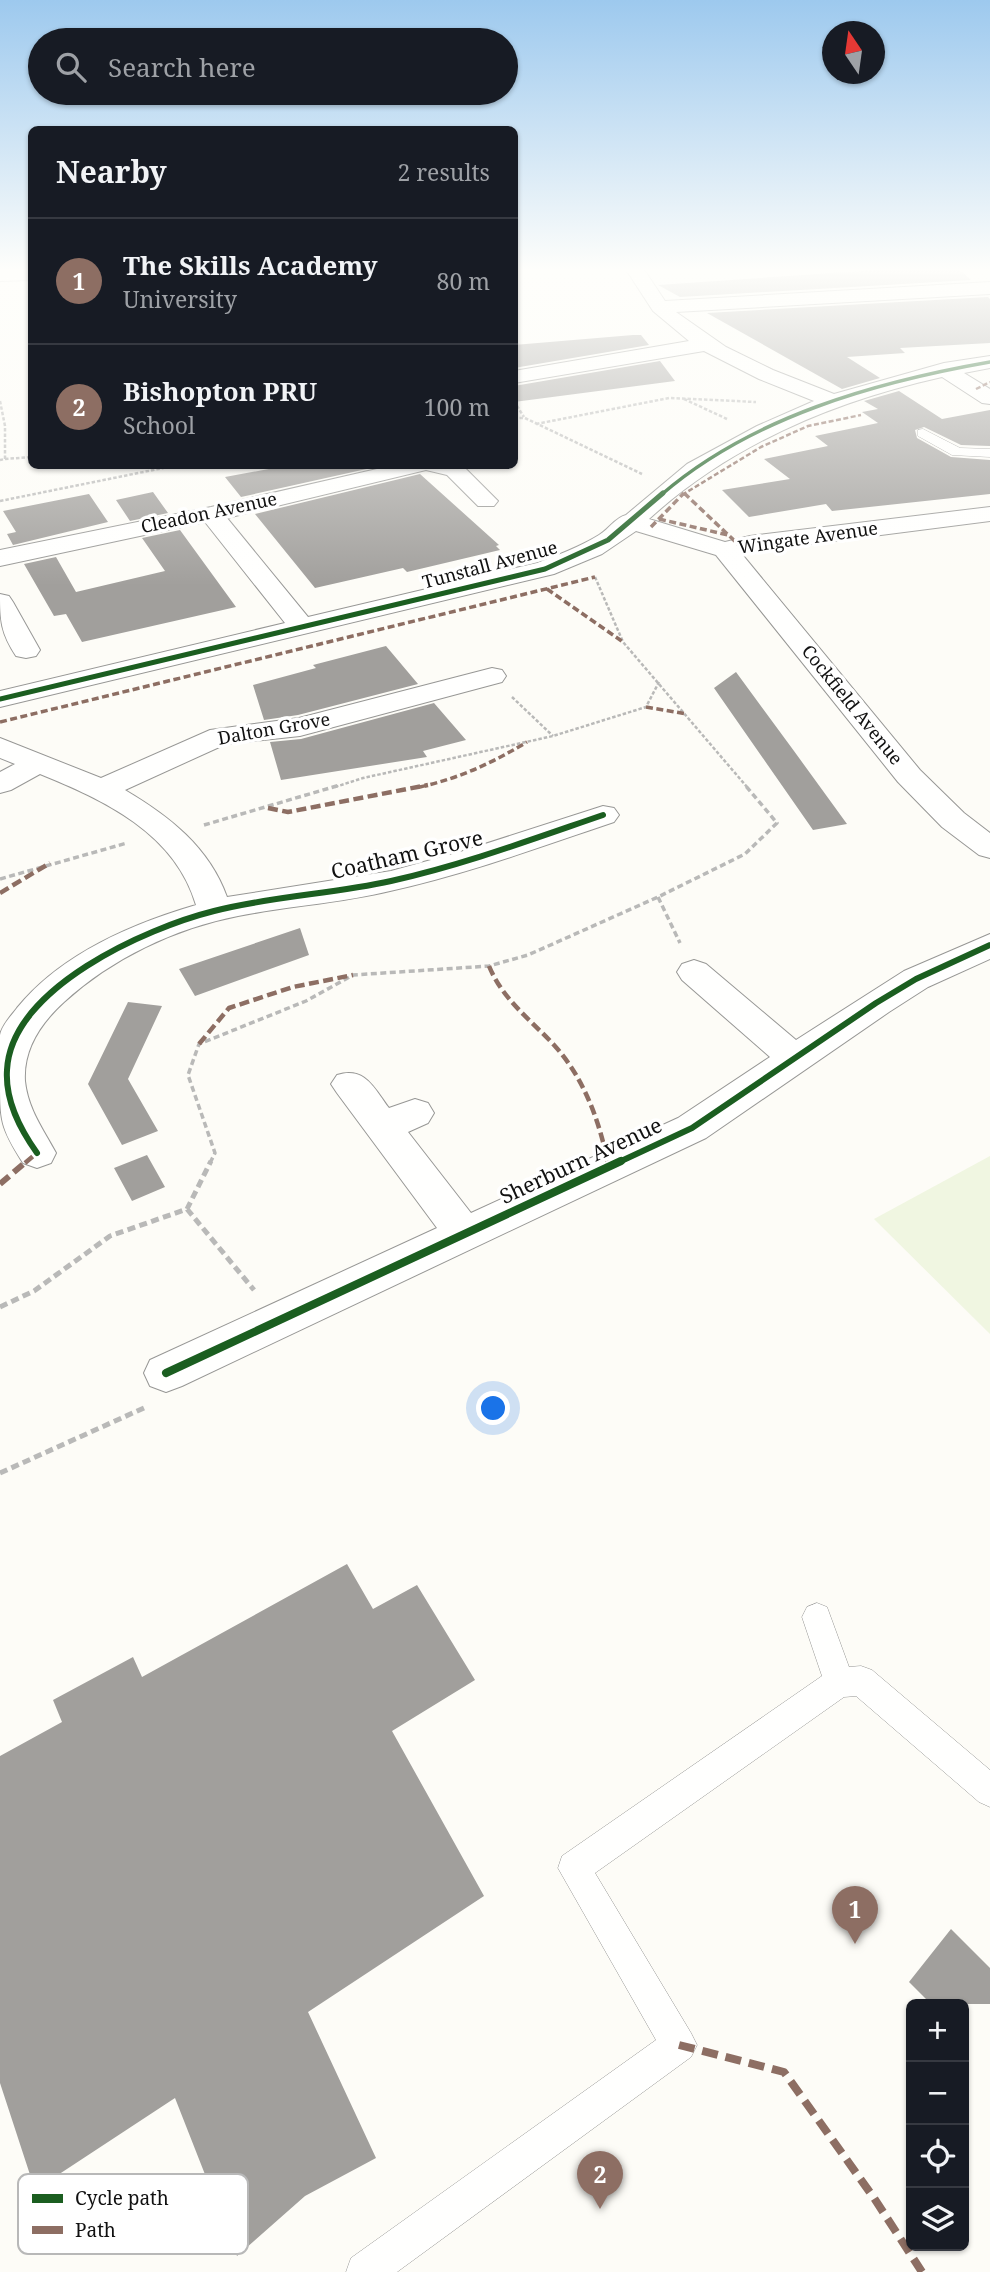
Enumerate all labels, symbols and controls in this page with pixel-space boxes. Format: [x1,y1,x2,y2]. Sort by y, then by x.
north arrow [822,21,885,84]
search box [28,28,518,105]
icon: search [52,48,90,86]
text: Search here [108,49,256,85]
text: Nearby [56,151,167,192]
text: 2 results [397,156,490,188]
text: The Skills Academy [123,247,378,283]
text: 1 [73,265,86,297]
text: 80 m [437,265,490,297]
text: University [123,283,237,315]
text: Bishopton PRU [123,373,317,409]
text: 2 [73,391,86,423]
text: 100 m [424,391,490,423]
text: School [123,409,195,441]
street label: Cleadon Avenue [139,486,279,538]
street label: Wingate Avenue [736,515,879,559]
street label: Tunstall Avenue [420,534,560,594]
street label: Cockfield Avenue [797,639,909,769]
street label: Dalton Grove [216,706,332,750]
street label: Coatham Grove [328,823,485,885]
street label: Sherburn Avenue [495,1110,666,1210]
your location [476,1391,510,1425]
pin: 1 [832,1886,878,1944]
map controls [906,1999,969,2251]
button: + [906,1999,969,2062]
button: − [906,2062,969,2125]
button: locate [906,2125,969,2188]
pin: 2 [577,2151,623,2209]
legend [18,2174,248,2254]
text: Cycle path [75,2185,169,2211]
button: layers [906,2188,969,2251]
text: Path [75,2217,116,2243]

